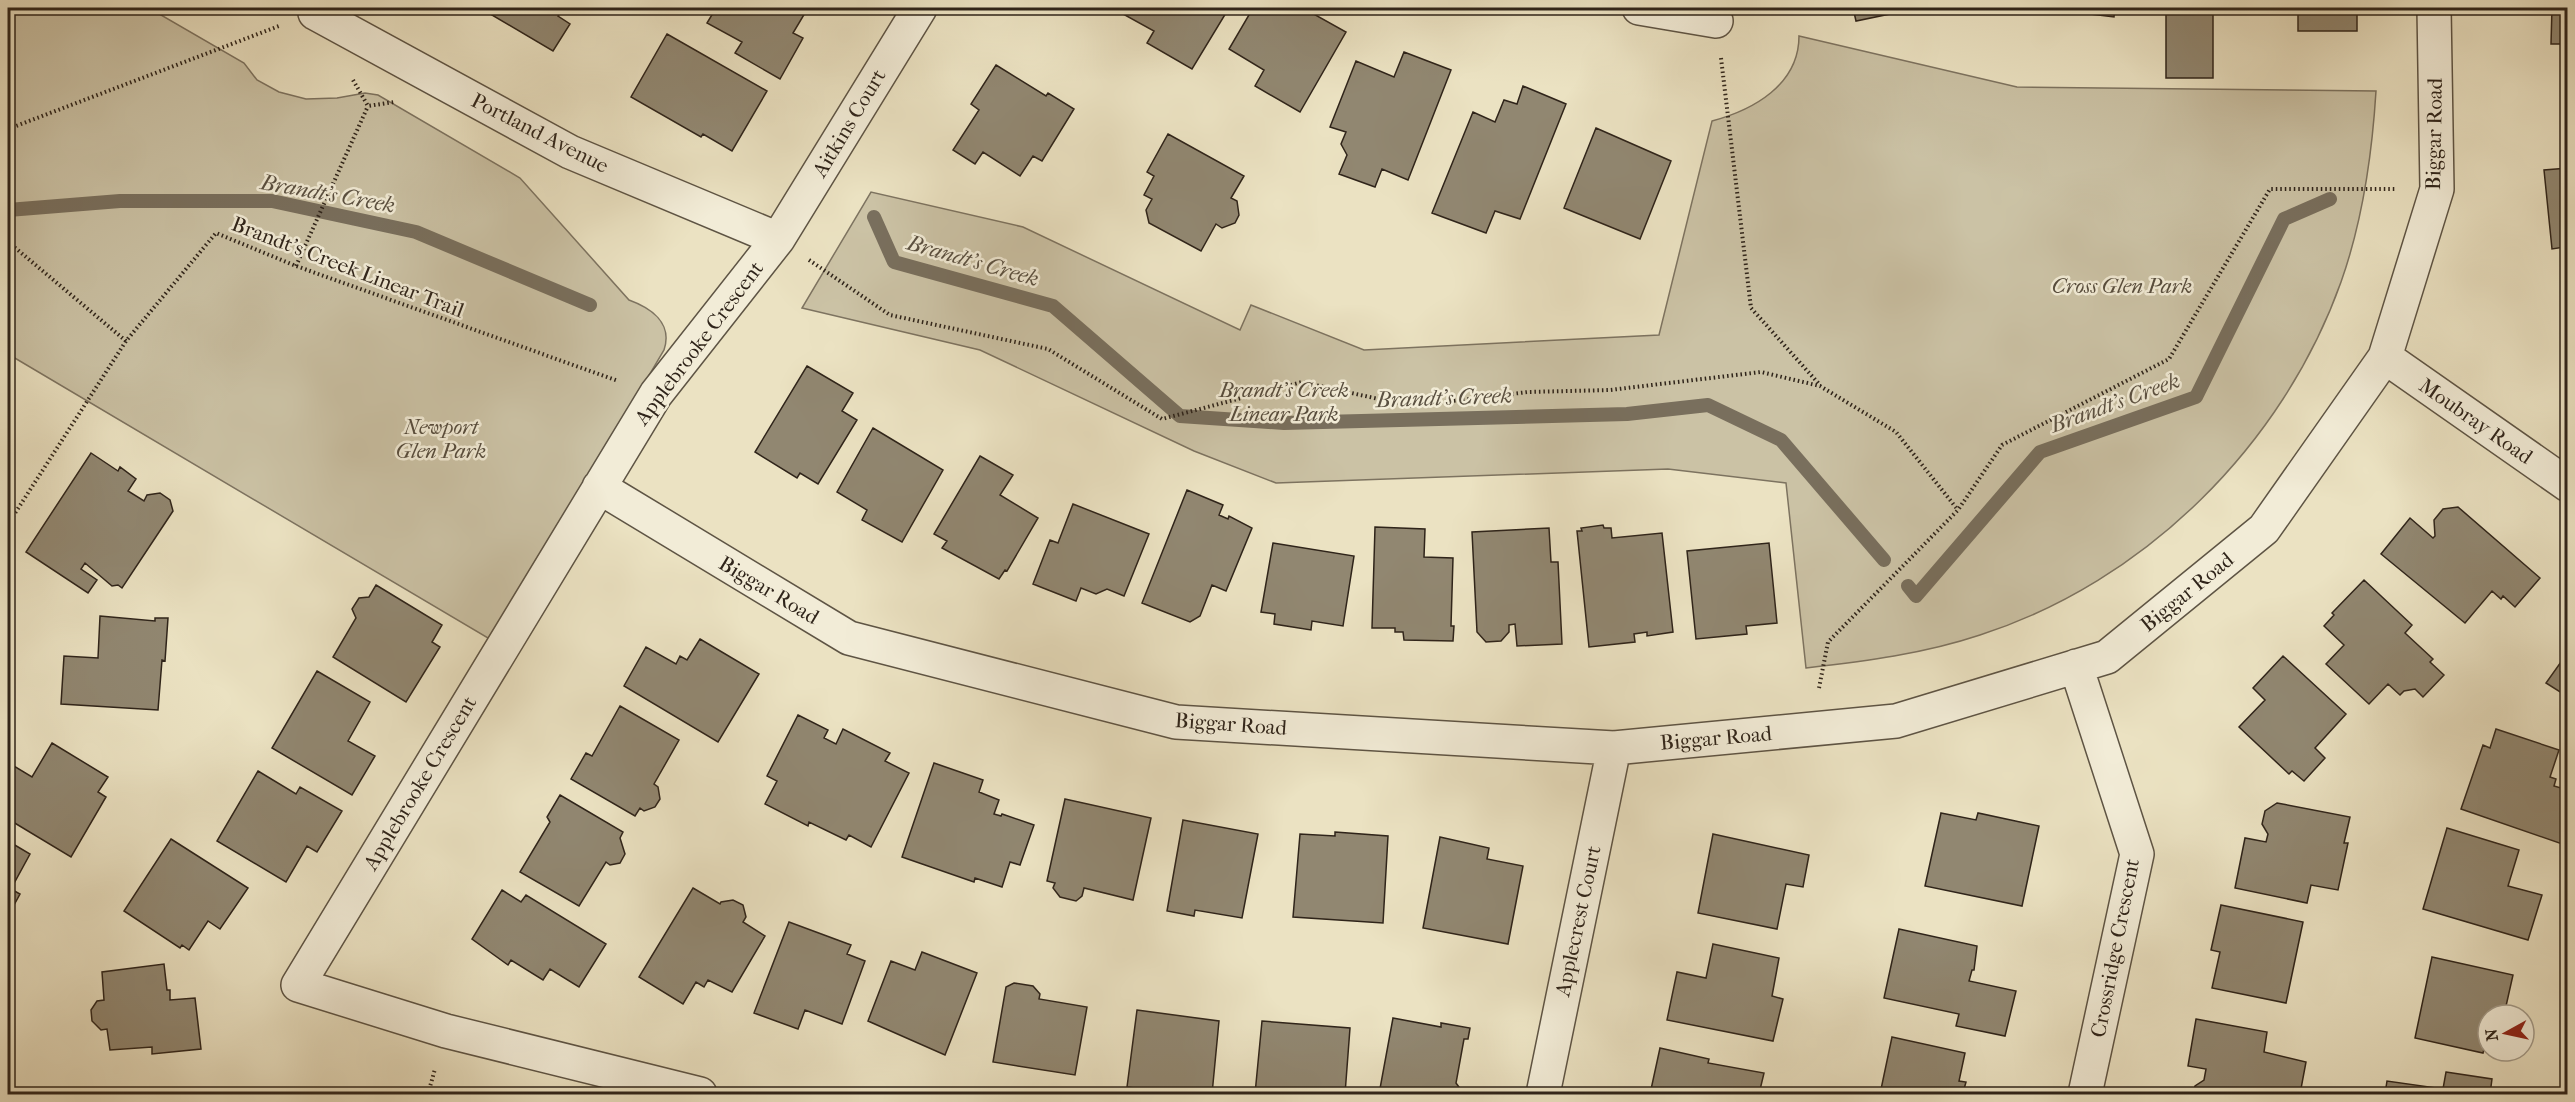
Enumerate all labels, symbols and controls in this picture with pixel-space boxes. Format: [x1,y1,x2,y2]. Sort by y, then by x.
street label: Aitkins Court [807,64,891,182]
street label: Biggar Road [2421,77,2447,190]
street label: Portland Avenue [467,88,613,178]
water label: Brandt's Creek [258,169,397,219]
street label: Brandt's Creek Linear Trail [229,212,468,322]
water label: Brandt's Creek [903,229,1042,292]
street label: Applebrooke Crescent [629,256,769,430]
park label: Cross Glen Park [2052,274,2192,298]
water label: Brandt's Creek [2046,368,2183,439]
street label: Moubray Road [2415,373,2538,469]
park label: Brandt's Creek Linear Park [1218,378,1349,426]
water label: Brandt's Creek [1375,383,1512,413]
park label: Newport Glen Park [396,415,486,463]
street label: Biggar Road [2136,547,2239,637]
street label: Biggar Road [715,551,824,629]
street label: Applebrooke Crescent [358,691,482,875]
street label: Biggar Road [1174,708,1288,740]
street label: Biggar Road [1659,721,1773,755]
street label: Applecrest Court [1550,843,1606,1000]
street label: Crossridge Crescent [2086,856,2144,1039]
north arrow [2476,1003,2536,1063]
text: N [2481,1027,2502,1042]

